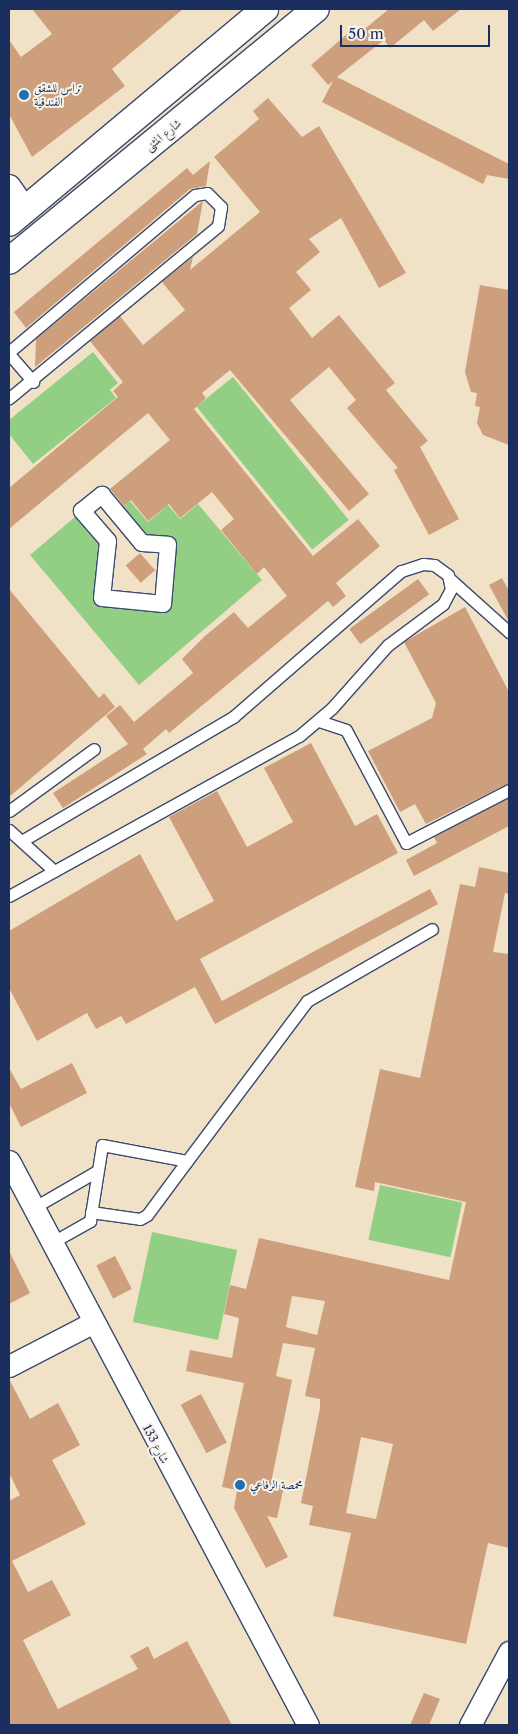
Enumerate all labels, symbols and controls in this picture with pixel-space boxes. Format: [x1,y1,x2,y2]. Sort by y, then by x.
scale bar [343,15,493,47]
text: 50 m [348,24,384,43]
place label: تراس للشقق الفندقية [34,81,82,109]
marker: تراس للشقق الفندقية [18,89,30,101]
street label: شارع المثنى [142,116,184,154]
street label: شارع 133 [140,1422,172,1466]
place label: محمصة الرفاعي [250,1478,303,1492]
marker: محمصة الرفاعي [234,1479,246,1491]

